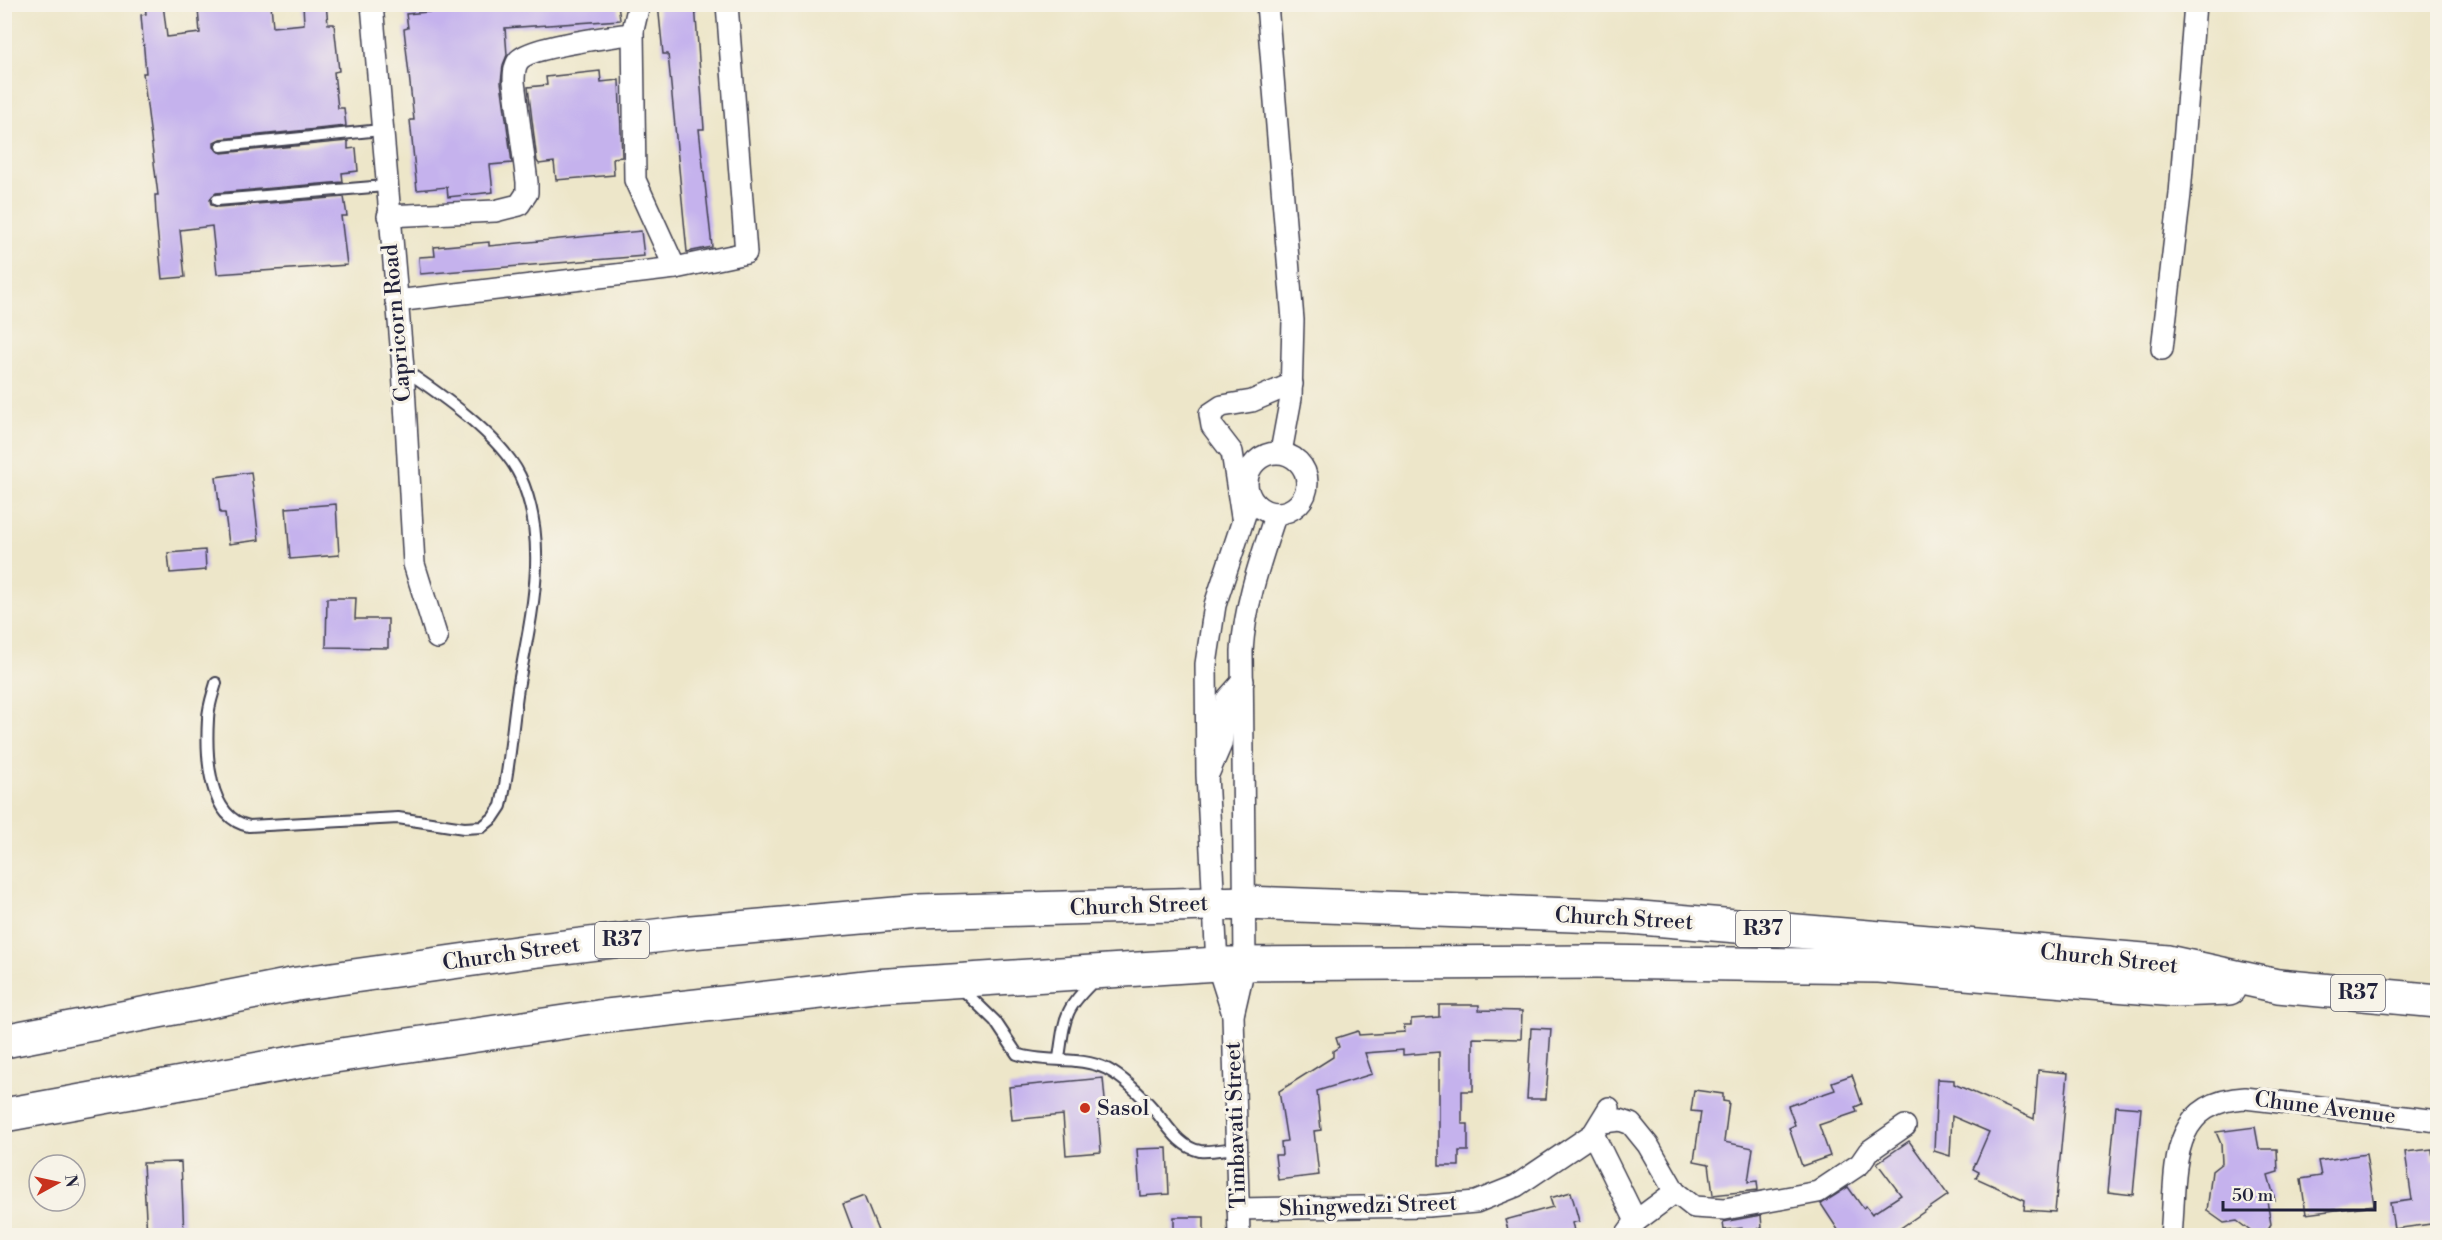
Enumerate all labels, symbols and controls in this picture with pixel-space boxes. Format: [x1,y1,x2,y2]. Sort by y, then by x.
street label: Capricorn Road [377,243,417,403]
street label: Church Street [1069,890,1209,922]
street label: Church Street [1554,902,1694,936]
road number: R37 [1736,911,1790,947]
road number: R37 [595,922,649,958]
street label: Church Street [441,931,582,977]
street label: Church Street [2039,938,2179,980]
road number: R37 [2331,975,2385,1011]
street label: Timbavati Street [1220,1041,1252,1209]
street label: Chune Avenue [2253,1086,2397,1130]
place label: Sasol [1097,1095,1150,1122]
marker: Sasol [1078,1101,1092,1115]
north arrow [27,1153,87,1213]
text: N [60,1173,82,1189]
scale bar [2223,1174,2374,1212]
text: 50 m [2232,1184,2274,1207]
street label: Shingwedzi Street [1278,1189,1458,1223]

